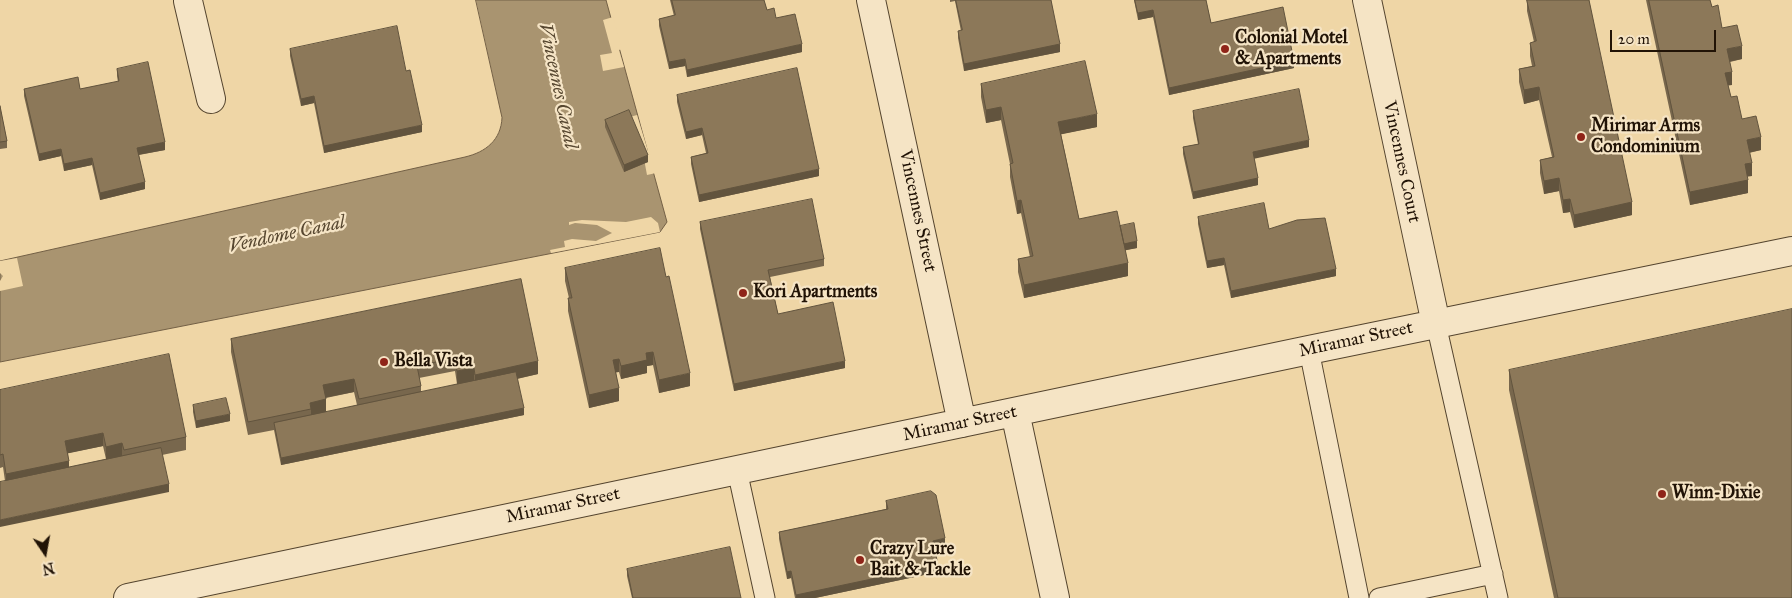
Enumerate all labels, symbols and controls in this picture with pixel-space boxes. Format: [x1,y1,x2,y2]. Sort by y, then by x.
scale bar [1612,20,1718,52]
water label: Vincennes Canal [533,21,581,151]
place label: Colonial Motel & Apartments [1235,28,1348,70]
text: 20 m [1618,30,1650,48]
marker: Colonial Motel & Apartments [1219,43,1231,55]
street label: Vincennes Court [1378,99,1424,225]
place label: Mirimar Arms Condominium [1591,116,1700,158]
marker: Mirimar Arms Condominium [1575,131,1587,143]
street label: Vincennes Street [894,148,940,274]
water label: Vendome Canal [227,212,347,258]
place label: Kori Apartments [753,282,877,304]
marker: Kori Apartments [737,287,749,299]
street label: Miramar Street [1297,317,1415,363]
place label: Bella Vista [394,351,473,373]
marker: Bella Vista [378,356,390,368]
street label: Miramar Street [901,401,1019,447]
street label: Miramar Street [504,483,622,529]
place label: Winn-Dixie [1672,483,1760,505]
marker: Winn-Dixie [1656,488,1668,500]
north arrow [20,528,70,578]
place label: Crazy Lure Bait & Tackle [870,539,971,582]
marker: Crazy Lure Bait & Tackle [854,554,866,566]
text: N [41,559,56,578]

